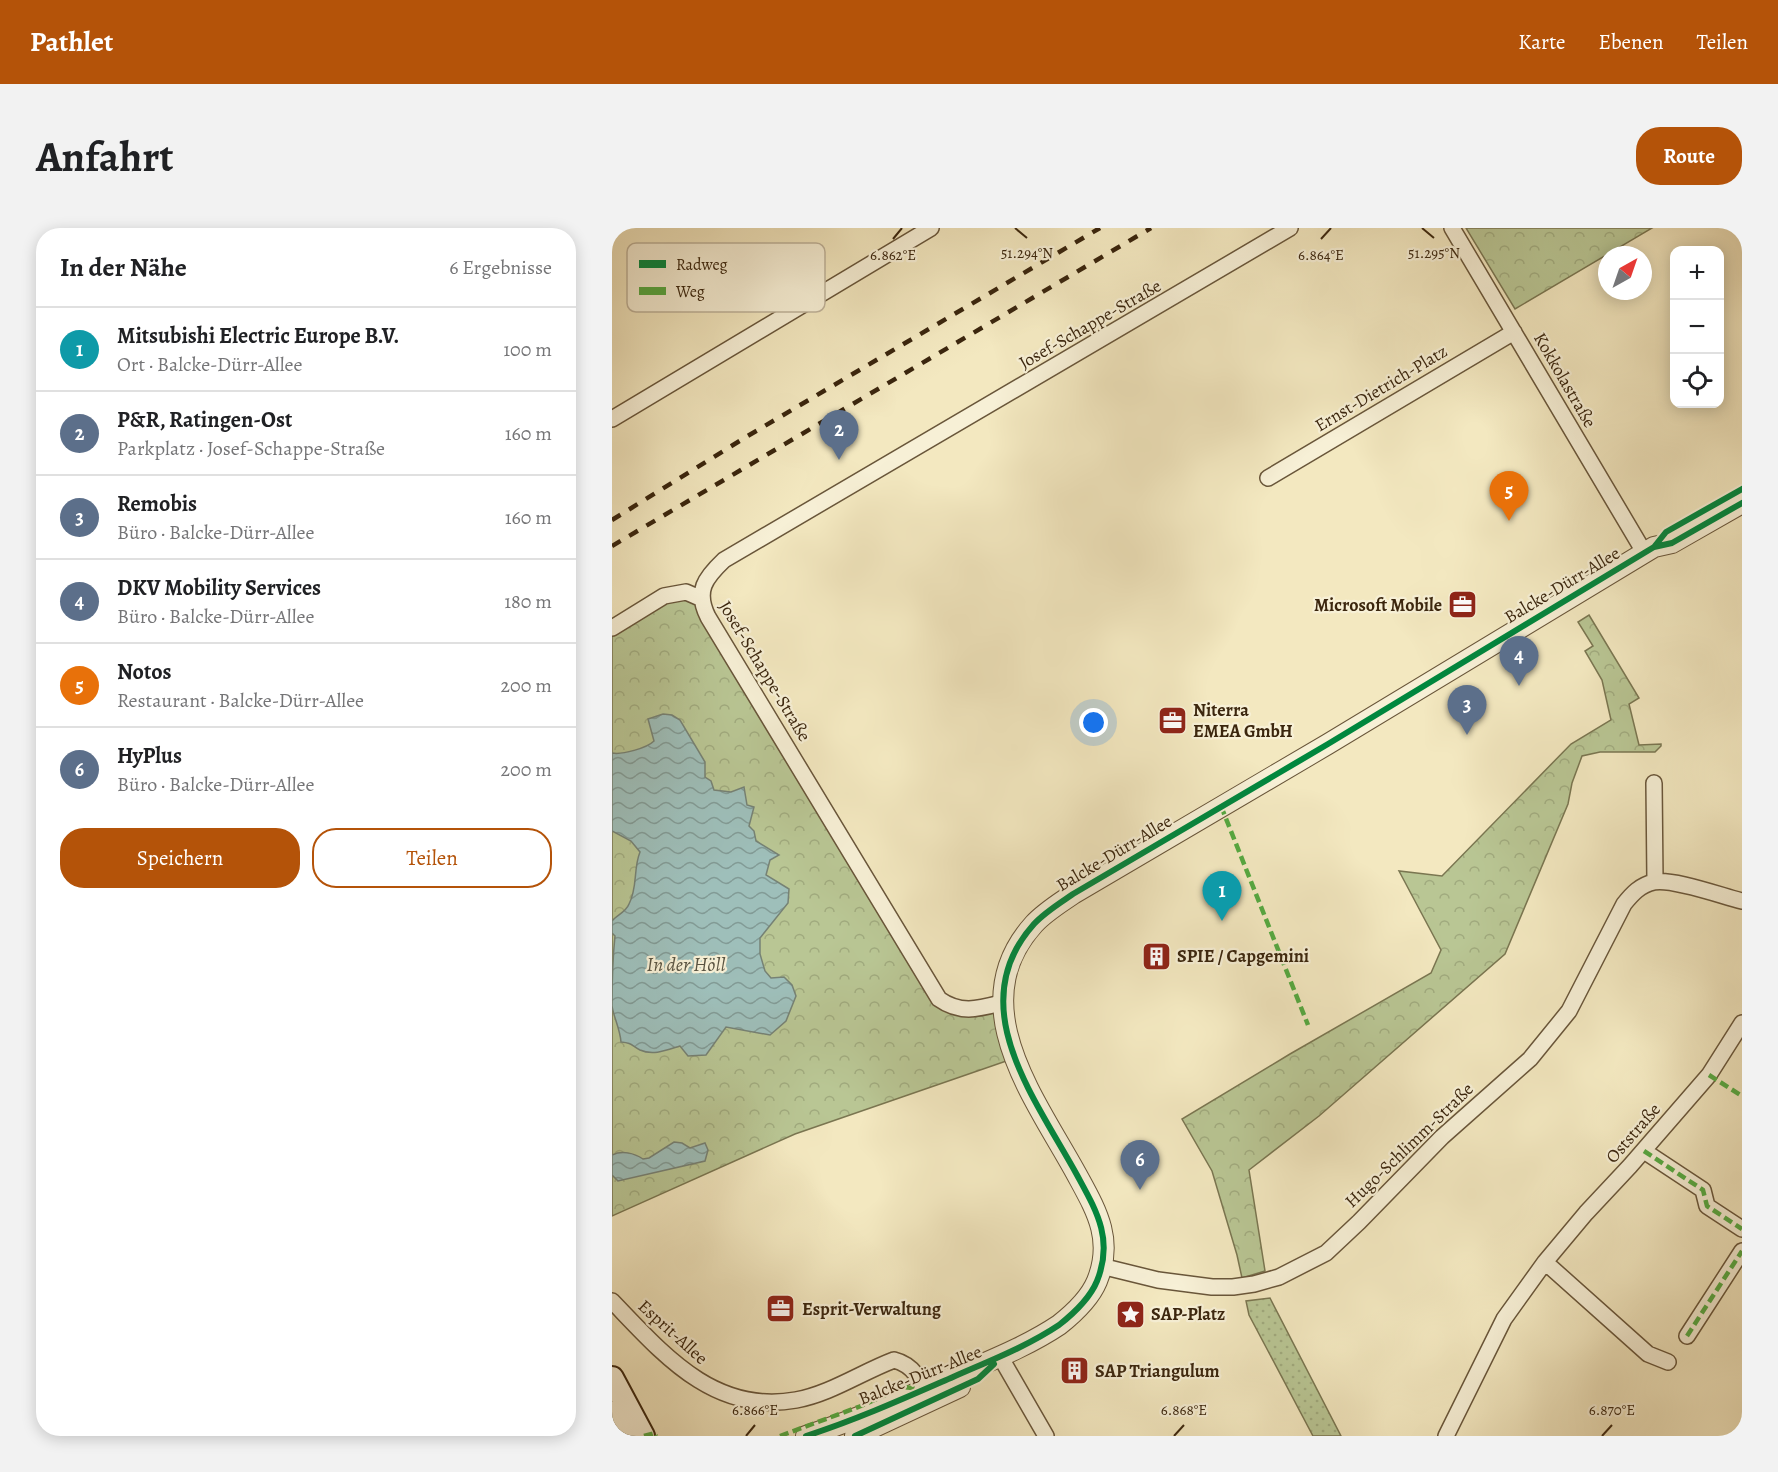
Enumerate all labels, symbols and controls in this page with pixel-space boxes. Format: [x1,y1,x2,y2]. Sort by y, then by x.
text: Pathlet [30,23,113,61]
text: Karte [1518,28,1566,56]
text: Ebenen [1599,28,1663,56]
text: Teilen [1696,28,1748,56]
button: Route [1636,127,1742,185]
text: Anfahrt [36,128,173,185]
legend [627,243,825,312]
text: 51.294°N [1001,243,1053,263]
text: 51.295°N [1408,243,1460,263]
text: 6.862°E [870,245,916,265]
text: 6.864°E [1298,245,1344,265]
north arrow [1598,246,1652,300]
map controls [1670,246,1724,408]
button: + [1670,246,1724,300]
text: In der Nähe [60,250,187,285]
text: 6 Ergebnisse [449,254,552,281]
text: Radweg [676,254,728,276]
street label: Josef-Schappe-Straße [1015,274,1165,374]
text: Weg [675,281,705,303]
button: − [1670,300,1724,354]
text: Mitsubishi Electric Europe B.V. [117,321,399,351]
street label: Kokkolastraße [1528,328,1602,432]
text: 1 [76,336,83,363]
text: 100 m [503,336,552,363]
street label: Ernst-Dietrich-Platz [1310,339,1452,437]
text: Ort · Balcke-Dürr-Allee [117,351,302,378]
button: locate [1670,354,1724,408]
text: P&R, Ratingen-Ost [117,405,292,435]
pin: 2 [820,410,858,460]
text: 2 [75,420,84,447]
text: 160 m [505,420,552,447]
text: Parkplatz · Josef-Schappe-Straße [117,435,385,462]
pin: 5 [1490,472,1528,521]
text: Remobis [117,489,197,519]
text: 3 [75,504,84,531]
text: 160 m [505,504,552,531]
text: Büro · Balcke-Dürr-Allee [117,519,315,546]
street label: Balcke-Dürr-Allee [1500,541,1624,629]
text: DKV Mobility Services [117,573,321,603]
text: 4 [75,588,84,615]
text: 180 m [504,588,552,615]
office icon: Microsoft Mobile [1447,589,1479,621]
place label: Microsoft Mobile [1314,593,1442,617]
street label: Josef-Schappe-Straße [713,596,817,746]
text: Büro · Balcke-Dürr-Allee [117,603,315,630]
pin: 4 [1500,636,1538,686]
text: Notos [117,657,172,687]
text: 5 [75,672,84,699]
text: 200 m [501,672,552,699]
pin: 3 [1448,686,1486,735]
text: Restaurant · Balcke-Dürr-Allee [117,687,364,714]
place label: Niterra EMEA GmbH [1193,698,1293,743]
office icon: Niterra EMEA GmbH [1156,704,1188,736]
your location [1079,708,1108,737]
text: HyPlus [117,741,182,771]
text: 6 [75,756,84,783]
text: 200 m [501,756,552,783]
text: Büro · Balcke-Dürr-Allee [117,771,315,798]
street label: Balcke-Dürr-Allee [1052,809,1176,897]
button: Speichern [60,828,300,888]
button: Teilen [312,828,552,888]
pin: 1 [1202,872,1242,921]
building icon: SPIE / Capgemini [1140,940,1172,972]
place label: SPIE / Capgemini [1177,944,1309,968]
water label: In der Höll [647,951,725,978]
street label: Hugo-Schlimm-Straße [1339,1077,1479,1213]
street label: Oststraße [1600,1098,1666,1168]
pin: 6 [1120,1140,1160,1190]
office icon: Esprit-Verwaltung [765,1293,797,1325]
street label: Esprit-Allee [633,1294,713,1370]
place label: Esprit-Verwaltung [802,1297,942,1321]
place icon: SAP-Platz [1114,1298,1146,1330]
place label: SAP-Platz [1151,1302,1225,1326]
street label: Balcke-Dürr-Allee [855,1339,985,1411]
building icon: SAP Triangulum [1058,1355,1090,1387]
place label: SAP Triangulum [1095,1359,1220,1383]
text: 6.866°E [732,1400,778,1420]
text: 6.868°E [1161,1400,1207,1420]
text: 6.870°E [1589,1400,1635,1420]

